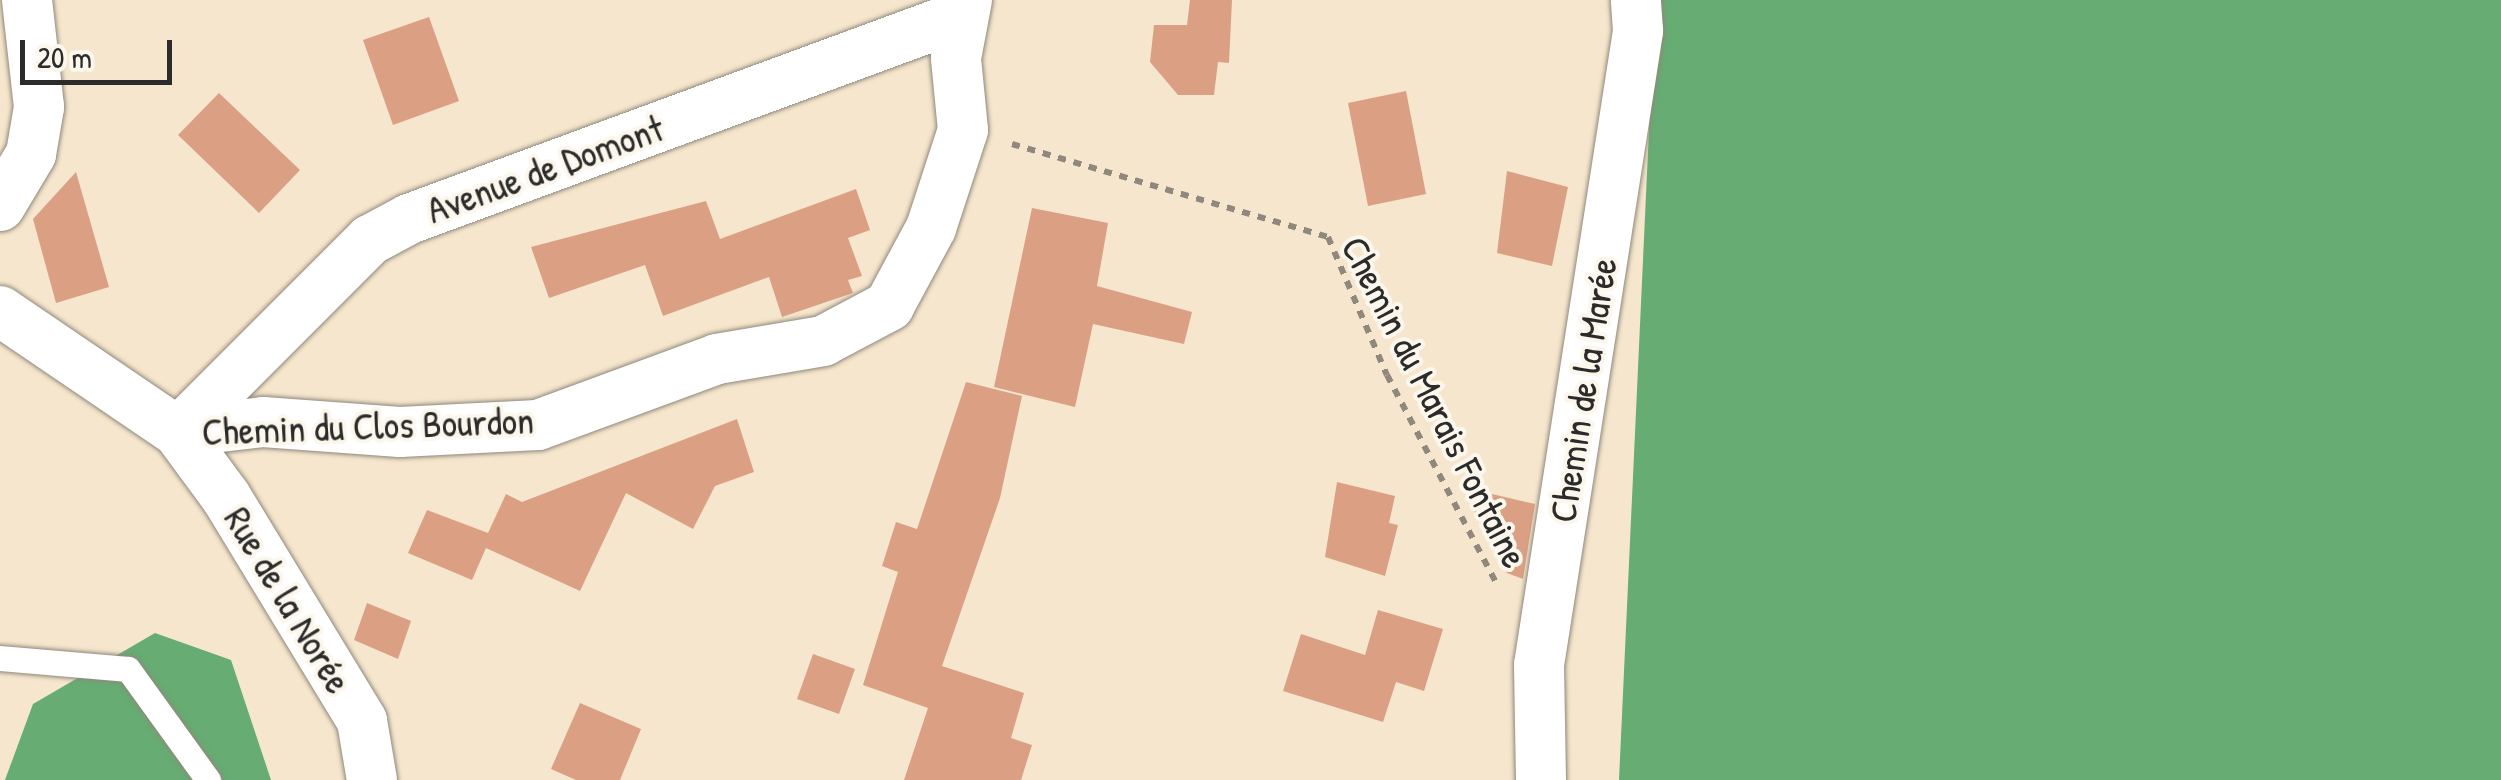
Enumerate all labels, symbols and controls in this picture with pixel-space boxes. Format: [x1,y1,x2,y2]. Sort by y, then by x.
scale bar [25,20,178,82]
text: 20 m [37,37,92,77]
street label: Avenue de Domont [420,105,670,233]
street label: Chemin du Marais Fontaine [1332,229,1538,575]
street label: Chemin de la Marée [1540,255,1626,525]
street label: Chemin du Clos Bourdon [201,397,535,455]
street label: Rue de la Norée [215,499,361,701]

